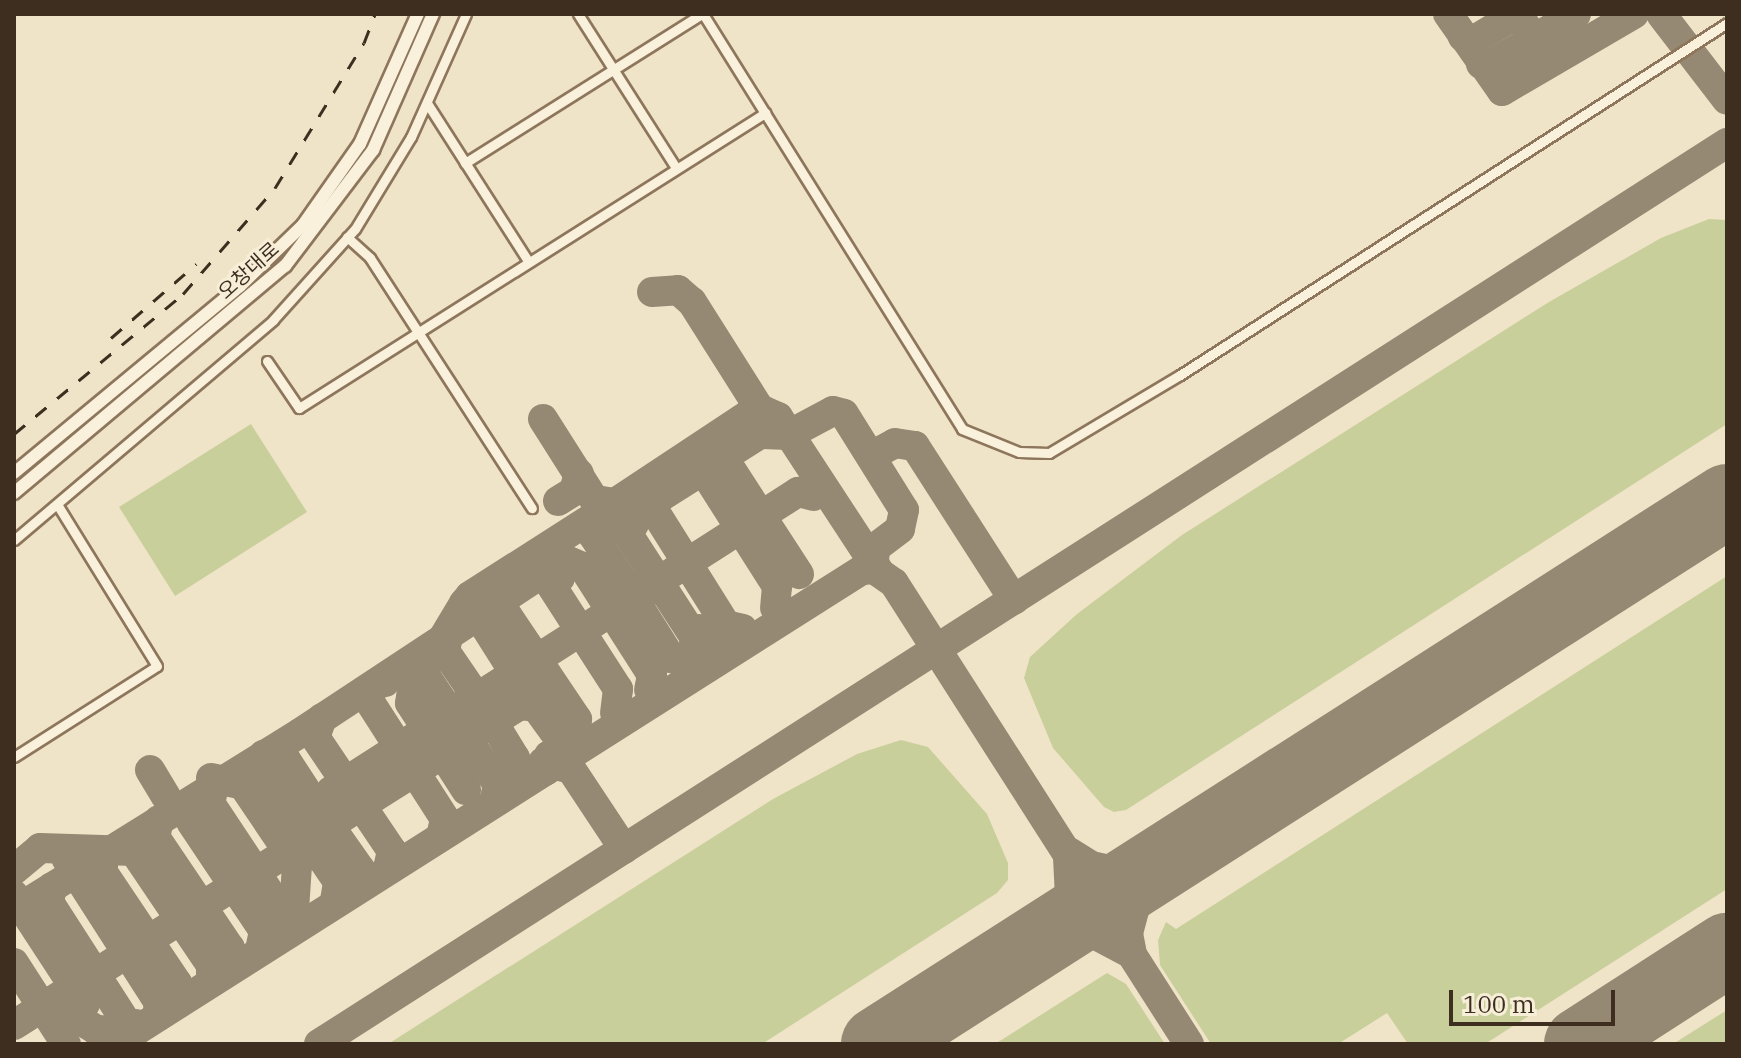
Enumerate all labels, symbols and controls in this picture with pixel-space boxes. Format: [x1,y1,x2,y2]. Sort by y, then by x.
street label: 오창대로 [213,236,283,304]
scale bar [1453,974,1619,1024]
text: 100 m [1463,988,1535,1020]

